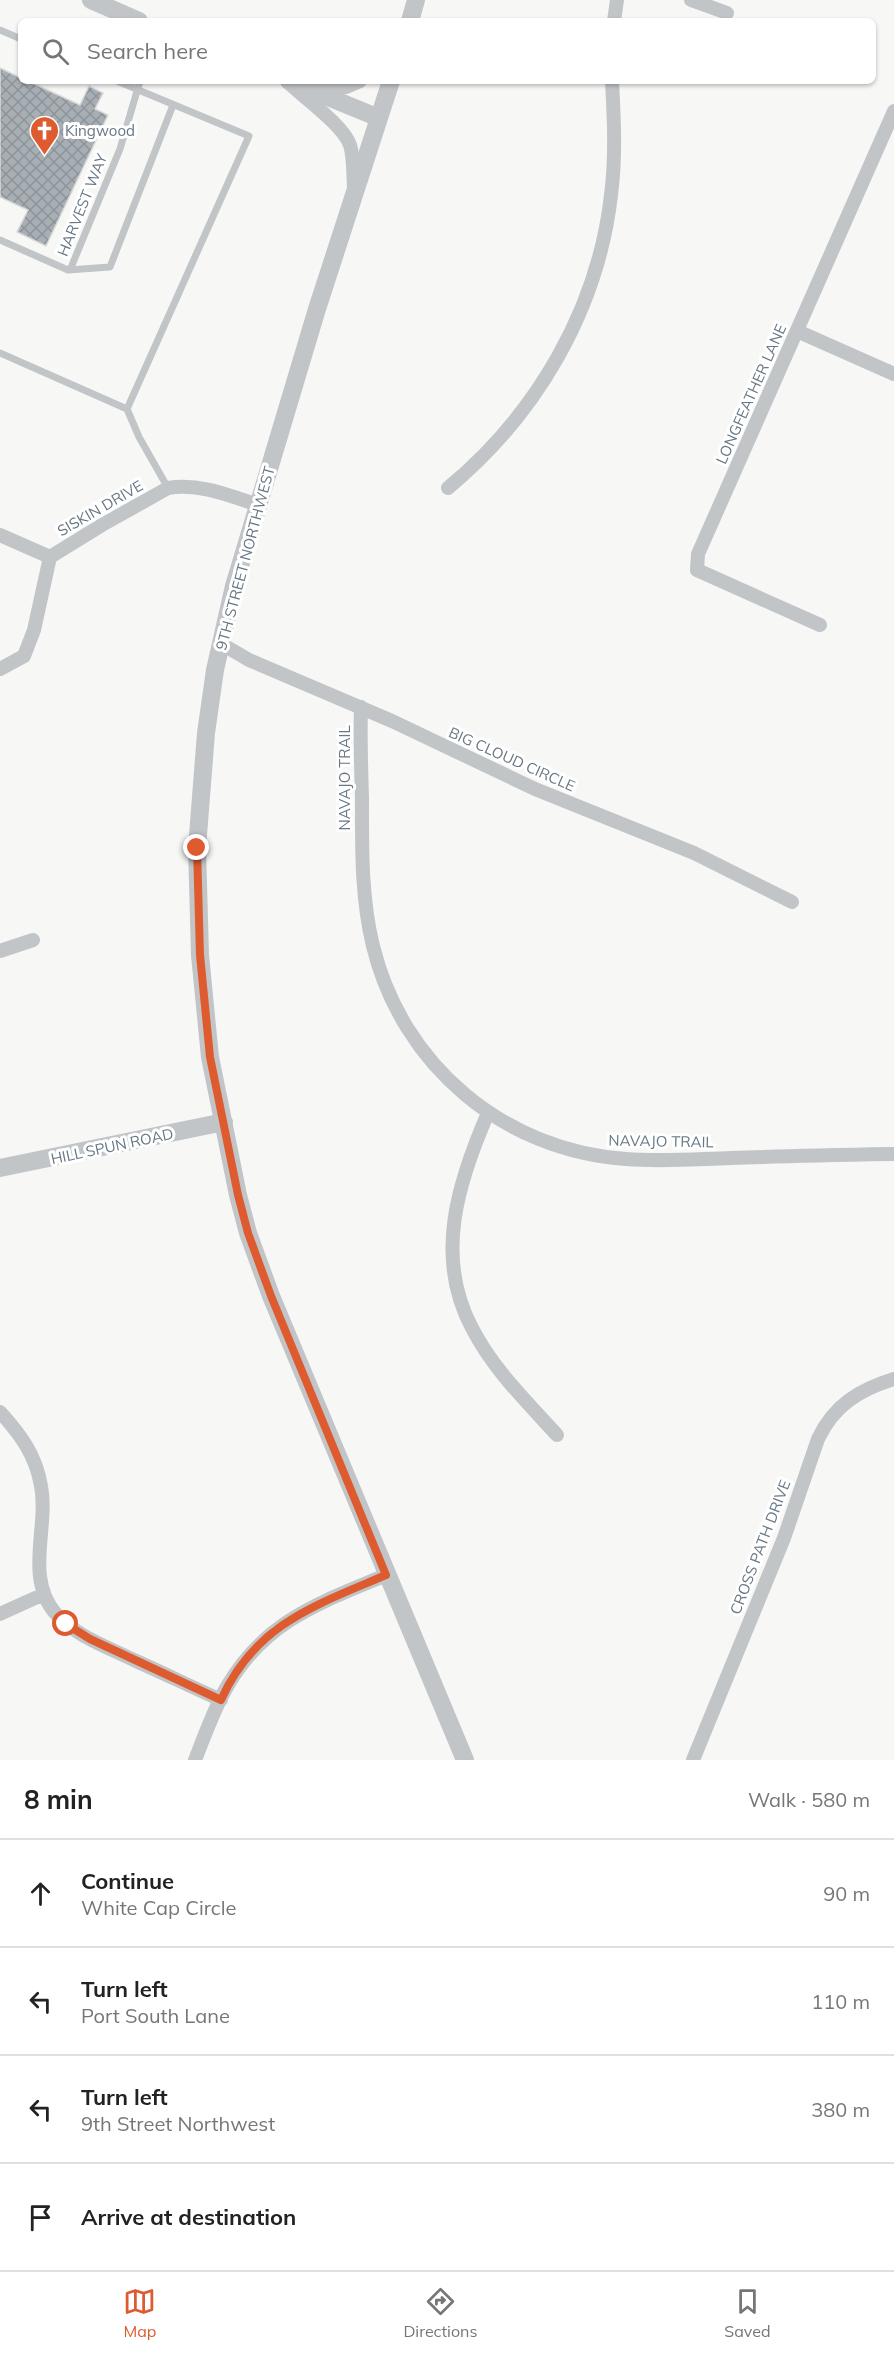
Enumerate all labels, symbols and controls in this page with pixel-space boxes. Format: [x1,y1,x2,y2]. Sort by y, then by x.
search box [18,18,876,84]
icon: search [39,35,72,68]
text: Search here [87,37,208,65]
church icon: Kingwood [28,114,60,156]
place label: Kingwood [65,121,135,140]
street label: HARVEST WAY [53,150,112,259]
street label: LONGFEATHER LANE [712,321,790,467]
street label: 9TH STREET NORTHWEST [211,464,279,652]
street label: SISKIN DRIVE [54,476,146,540]
street label: BIG CLOUD CIRCLE [446,723,578,795]
street label: NAVAJO TRAIL [335,725,354,831]
route end [183,834,209,860]
street label: HILL SPUN ROAD [49,1124,175,1168]
street label: NAVAJO TRAIL [608,1131,714,1151]
street label: CROSS PATH DRIVE [726,1477,794,1617]
route start [52,1610,78,1636]
text: 8 min [24,1783,93,1816]
text: Walk · 580 m [748,1787,870,1812]
text: Continue [81,1867,174,1895]
icon: ahead [24,1877,57,1910]
text: 90 m [823,1881,870,1906]
text: White Cap Circle [81,1895,236,1920]
text: Turn left [81,1975,168,2003]
icon: left [24,1985,57,2018]
text: 110 m [811,1989,870,2014]
text: Port South Lane [81,2003,230,2028]
text: Turn left [81,2083,168,2111]
icon: left [24,2093,57,2126]
text: 380 m [811,2097,870,2122]
text: 9th Street Northwest [81,2111,275,2136]
icon: arrive [24,2201,57,2234]
text: Arrive at destination [81,2203,296,2231]
tab: Map [123,2285,156,2341]
tab: Directions [403,2285,477,2341]
tab: Saved [724,2285,771,2341]

